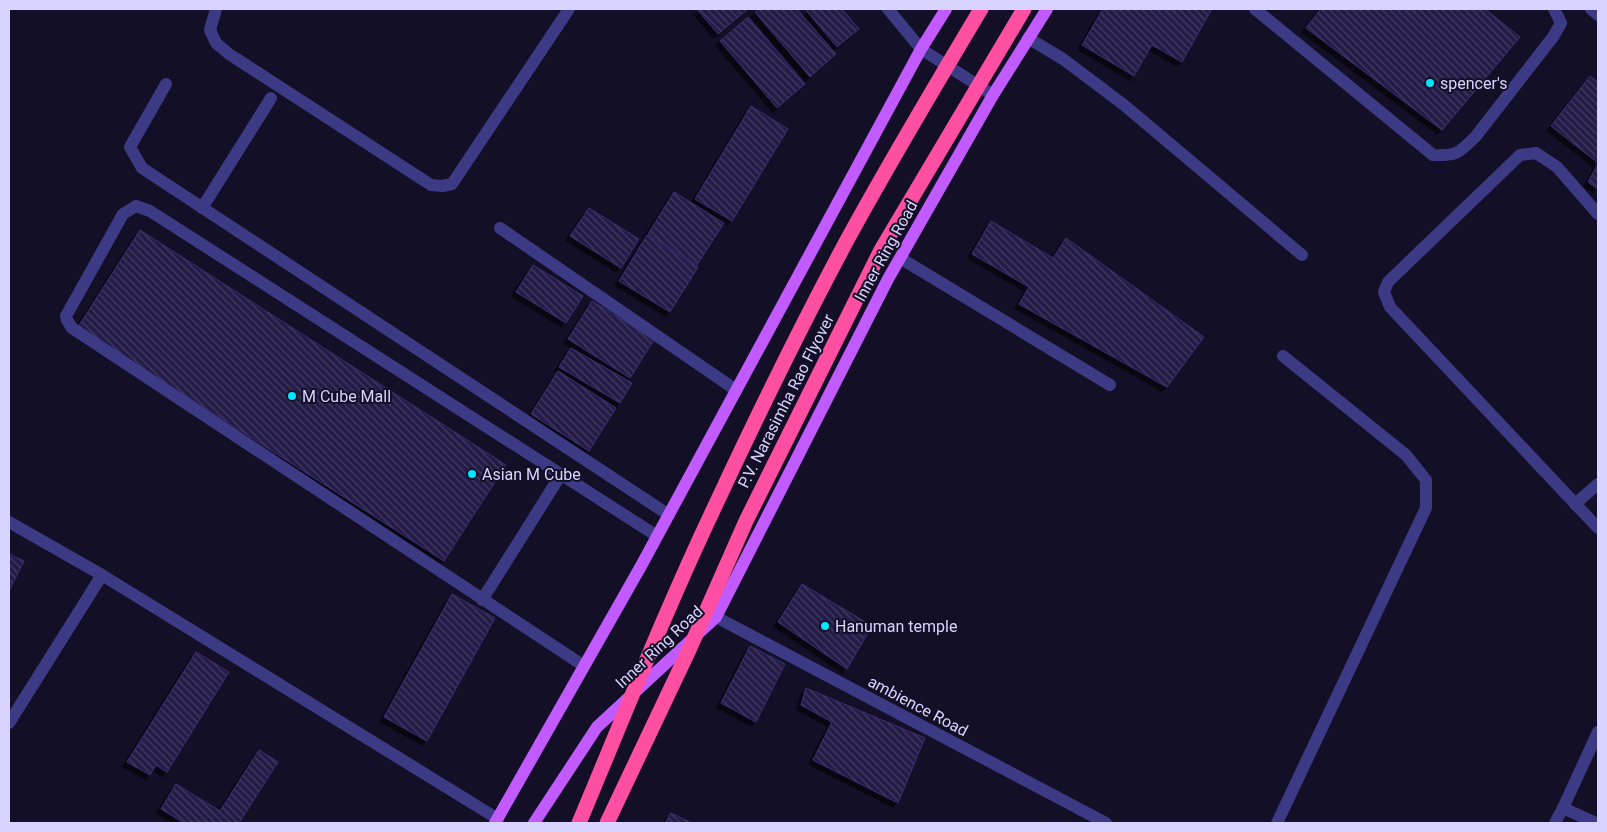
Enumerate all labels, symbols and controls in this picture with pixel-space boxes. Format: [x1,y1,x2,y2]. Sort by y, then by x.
place label: spencer's [1440,74,1507,93]
marker: spencer's [1424,77,1436,89]
street label: Inner Ring Road [851,197,921,305]
street label: P.V. Narasimha Rao Flyover [734,310,838,491]
place label: M Cube Mall [302,387,391,406]
marker: M Cube Mall [286,390,298,402]
place label: Asian M Cube [482,465,581,484]
marker: Asian M Cube [466,468,478,480]
street label: Inner Ring Road [612,602,706,692]
place label: Hanuman temple [835,617,957,636]
marker: Hanuman temple [819,620,831,632]
street label: ambience Road [865,672,971,740]

